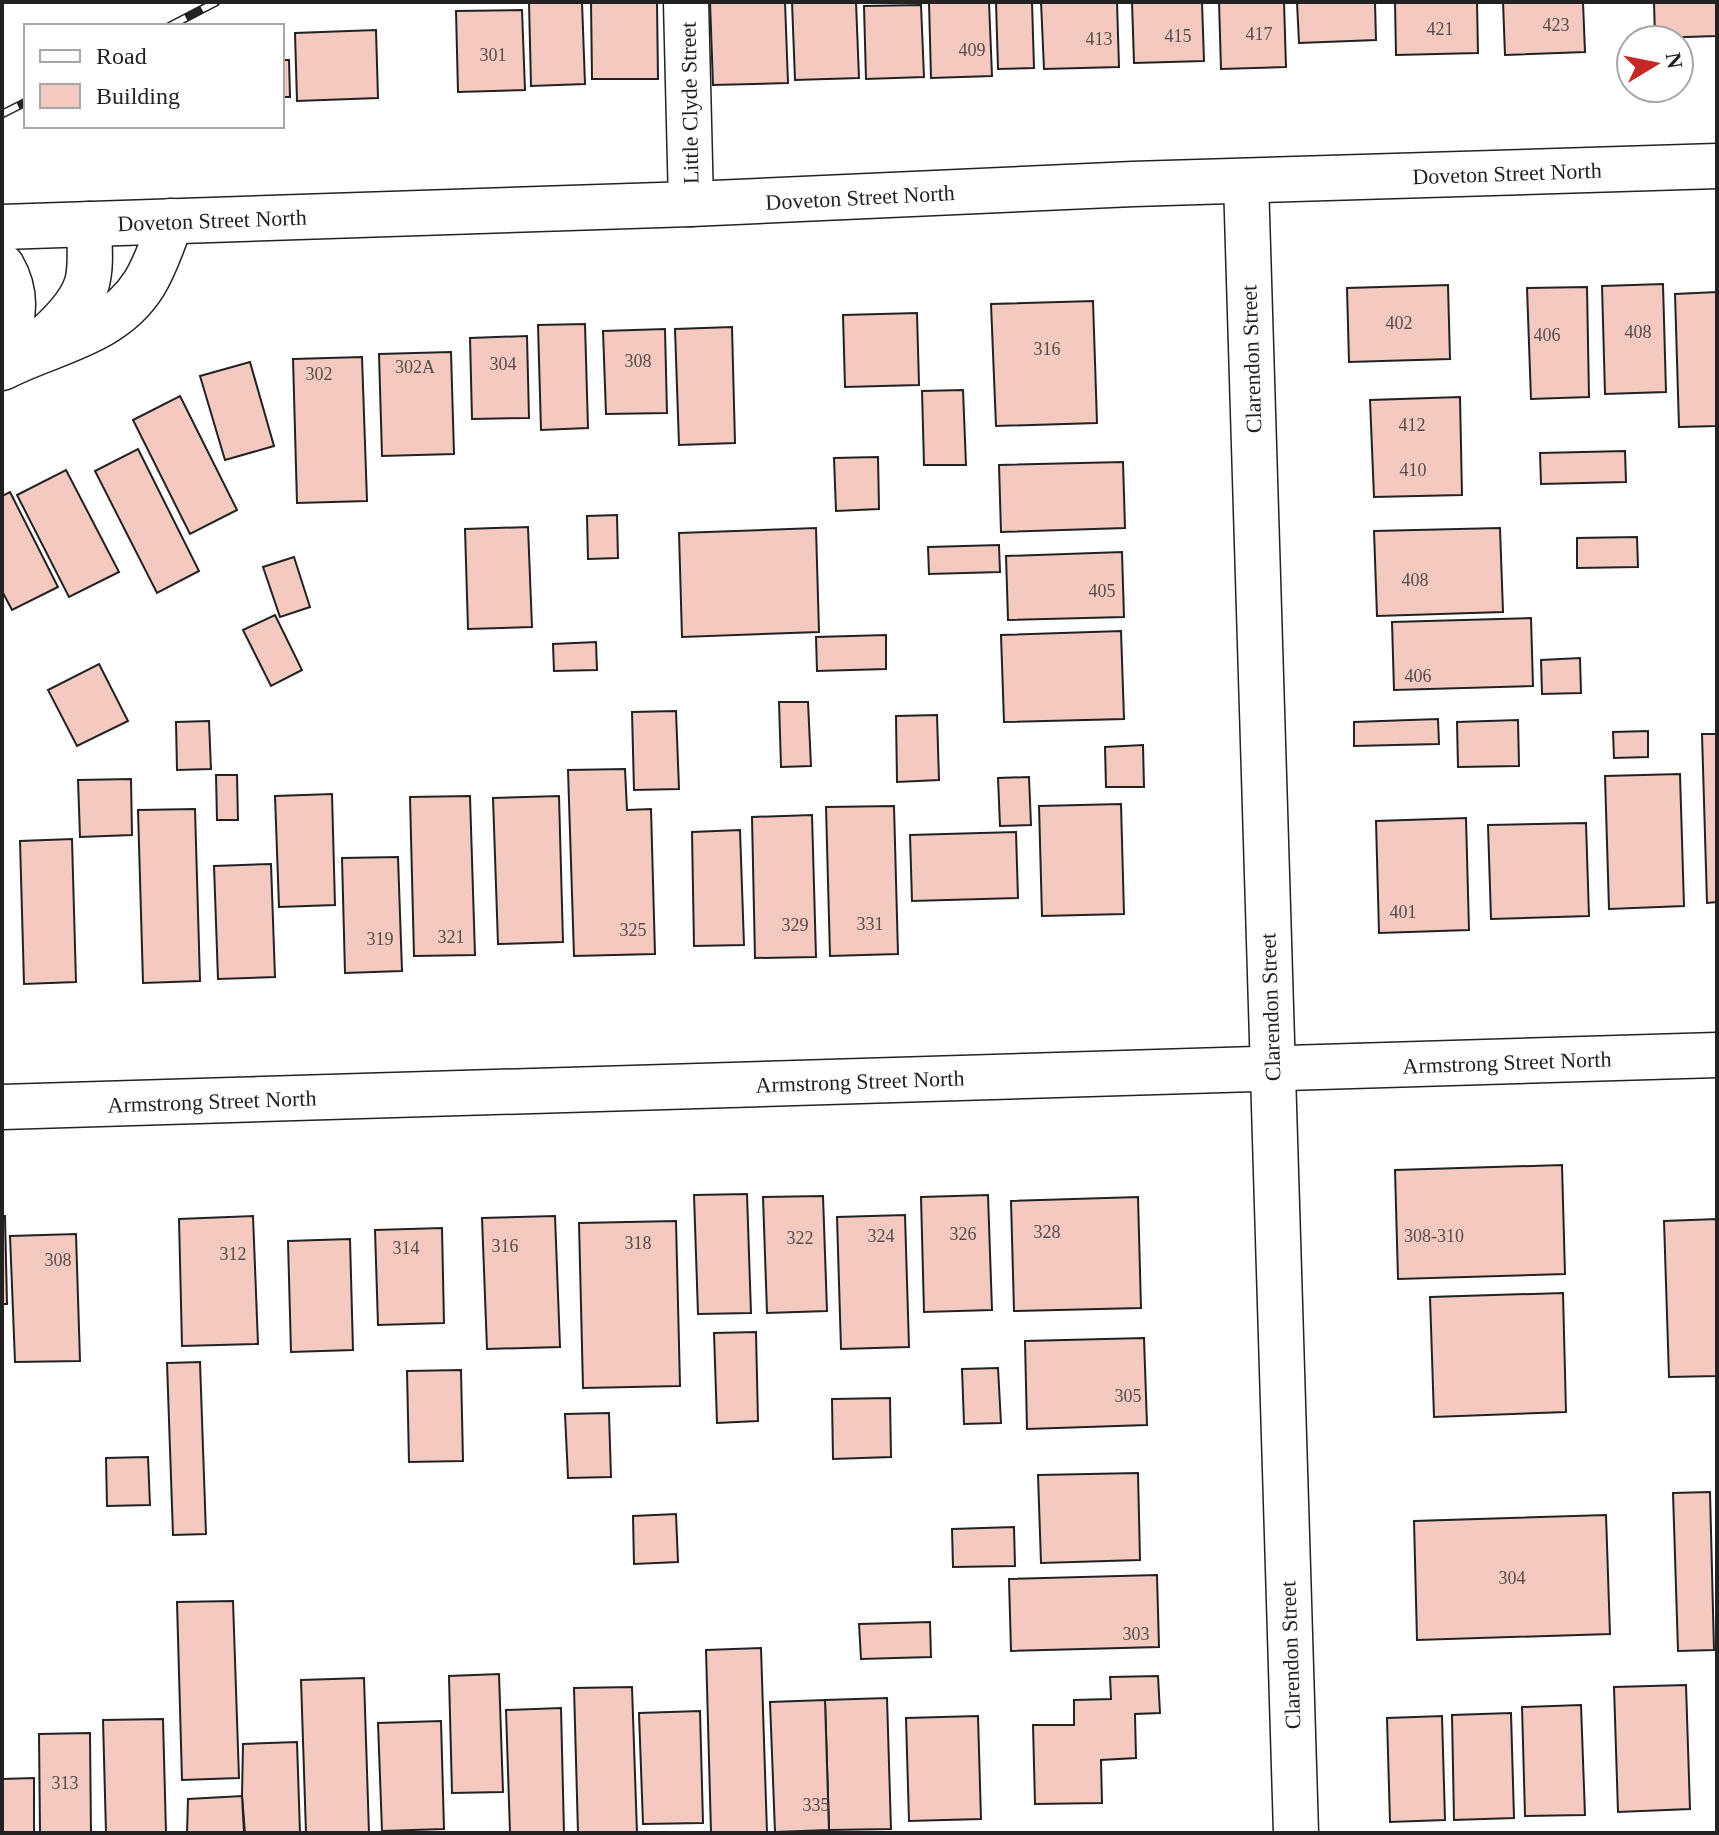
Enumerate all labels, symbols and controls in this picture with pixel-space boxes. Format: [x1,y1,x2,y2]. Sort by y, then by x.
house number: 423 [1543,15,1570,35]
house number: 421 [1427,19,1454,39]
street label: Little Clyde Street [676,22,703,184]
legend [24,24,284,128]
house number: 417 [1246,24,1273,44]
north arrow [1615,24,1695,104]
house number: 415 [1165,26,1192,46]
house number: 413 [1086,29,1113,49]
house number: 409 [959,40,986,60]
text: Road [96,43,147,69]
house number: 301 [480,45,507,65]
text: N [1661,51,1688,71]
text: Building [96,83,180,109]
street label: Doveton Street North [1412,158,1602,189]
street label: Doveton Street North [765,180,955,215]
street label: Doveton Street North [117,205,307,236]
street label: Clarendon Street [1236,284,1267,434]
house number: 402 [1386,313,1413,333]
house number: 408 [1625,322,1652,342]
house number: 406 [1534,325,1561,345]
house number: 316 [1034,339,1061,359]
house number: 308 [625,351,652,371]
house number: 304 [490,354,517,374]
house number: 302A [395,357,435,377]
house number: 302 [306,364,333,384]
house number: 412 [1399,415,1426,435]
house number: 410 [1400,460,1427,480]
house number: 408 [1402,570,1429,590]
house number: 405 [1089,581,1116,601]
house number: 406 [1405,666,1432,686]
house number: 401 [1390,902,1417,922]
house number: 331 [857,914,884,934]
house number: 329 [782,915,809,935]
house number: 325 [620,920,647,940]
house number: 321 [438,927,465,947]
house number: 319 [367,929,394,949]
street label: Clarendon Street [1255,932,1286,1082]
street label: Armstrong Street North [1402,1046,1612,1079]
street label: Armstrong Street North [755,1065,965,1098]
street label: Armstrong Street North [107,1085,317,1118]
house number: 328 [1034,1222,1061,1242]
house number: 326 [950,1224,977,1244]
house number: 324 [868,1226,895,1246]
house number: 308-310 [1404,1226,1464,1246]
house number: 322 [787,1228,814,1248]
house number: 318 [625,1233,652,1253]
house number: 316 [492,1236,519,1256]
house number: 314 [393,1238,420,1258]
house number: 312 [220,1244,247,1264]
house number: 308 [45,1250,72,1270]
house number: 305 [1115,1386,1142,1406]
house number: 304 [1499,1568,1526,1588]
street label: Clarendon Street [1275,1580,1306,1730]
house number: 303 [1123,1624,1150,1644]
house number: 313 [52,1773,79,1793]
house number: 335 [803,1795,830,1815]

